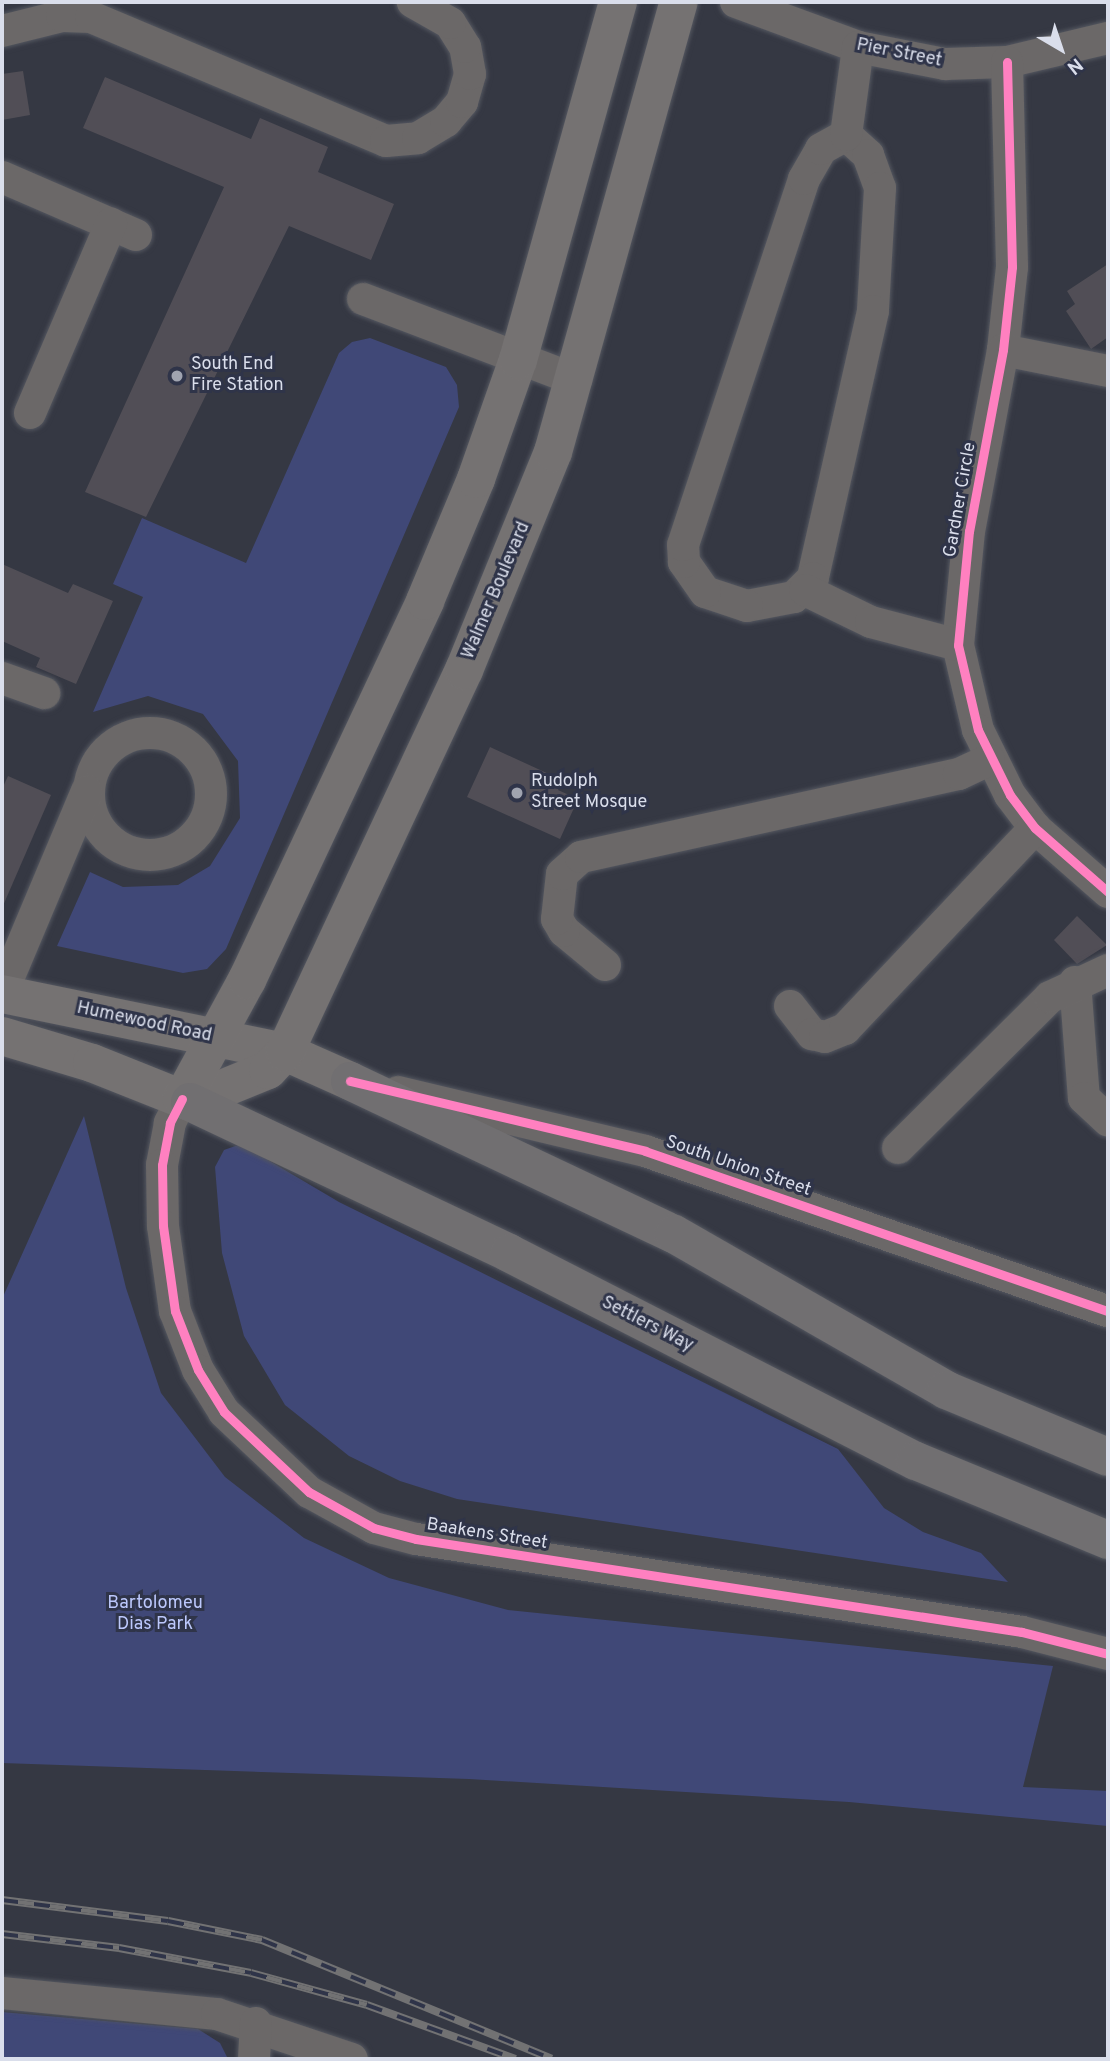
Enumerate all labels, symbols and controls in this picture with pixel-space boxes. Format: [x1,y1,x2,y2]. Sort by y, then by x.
north arrow [1026,14,1096,84]
street label: Pier Street [854,35,944,73]
text: N [1061,52,1087,79]
place label: South End Fire Station [191,355,284,398]
marker: South End Fire Station [169,368,185,384]
street label: Gardner Circle [940,441,982,559]
street label: Walmer Boulevard [458,519,536,663]
place label: Rudolph Street Mosque [531,772,647,814]
marker: Rudolph Street Mosque [509,785,525,801]
street label: Humewood Road [75,998,213,1048]
street label: South Union Street [662,1132,814,1202]
street label: Settlers Way [597,1293,697,1357]
street label: Baakens Street [425,1515,549,1555]
park label: Bartolomeu Dias Park [107,1594,203,1636]

